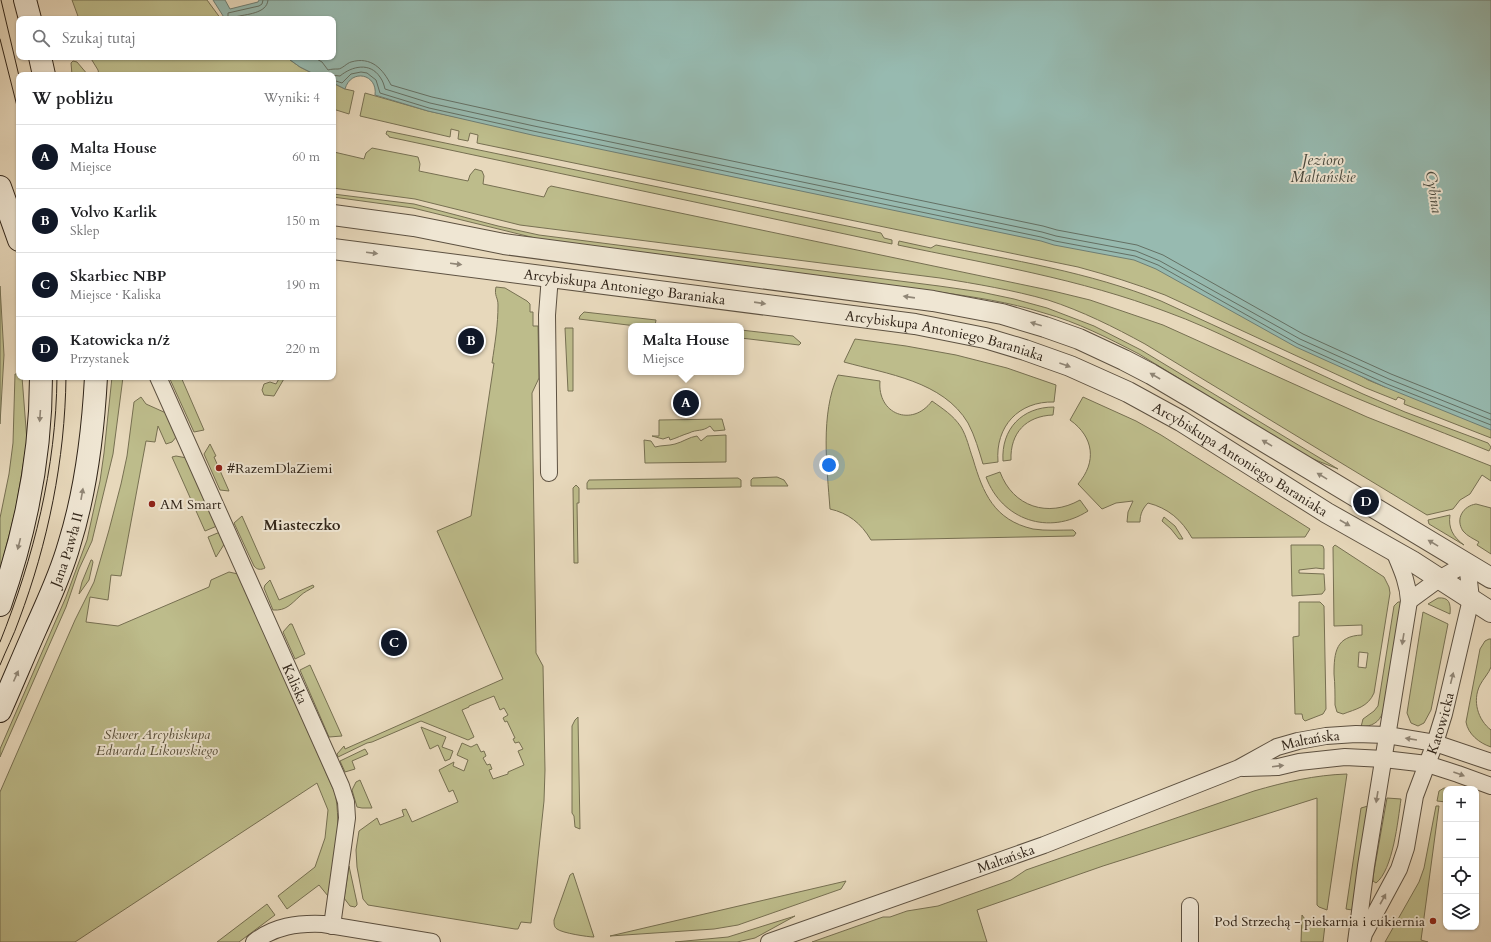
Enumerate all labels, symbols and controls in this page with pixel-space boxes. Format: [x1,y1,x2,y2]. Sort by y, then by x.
search box [16,16,336,60]
icon: search [30,27,52,49]
text: Szukaj tutaj [62,28,136,48]
text: W pobliżu [32,87,113,110]
text: Wyniki: 4 [264,89,320,107]
text: Malta House [70,138,157,158]
text: A [40,148,50,166]
text: 60 m [292,148,320,166]
water label: Jezioro Maltańskie [1290,150,1356,187]
text: Miejsce [70,158,112,176]
water label: Cybina [1421,169,1447,215]
text: Volvo Karlik [70,202,157,222]
text: B [40,212,50,230]
text: 150 m [286,212,320,230]
text: Sklep [70,222,100,240]
one-way arrow [366,250,378,257]
one-way arrow [450,261,462,267]
street label: Arcybiskupa Antoniego Baraniaka [523,264,727,309]
text: Skarbiec NBP [70,266,166,286]
text: C [40,276,50,294]
text: 190 m [286,276,320,294]
text: Miejsce · Kaliska [70,286,161,304]
one-way arrow [903,294,915,300]
one-way arrow [754,300,766,306]
street label: Arcybiskupa Antoniego Baraniaka [844,306,1047,366]
one-way arrow [1030,321,1042,327]
popup [628,323,744,375]
pin: B [458,326,484,356]
text: Katowicka n/ż [70,330,170,350]
text: Malta House [643,330,729,350]
text: D [39,340,51,358]
text: 220 m [286,340,320,358]
text: Przystanek [70,350,129,368]
text: Miejsce [643,350,684,368]
one-way arrow [1059,362,1071,368]
one-way arrow [1149,373,1161,380]
pin: A [673,388,699,418]
street label: Arcybiskupa Antoniego Baraniaka [1149,398,1331,521]
one-way arrow [36,410,43,422]
one-way arrow [1261,439,1273,446]
your location [819,455,839,475]
place label: #RazemDlaZiemi [227,459,332,478]
marker: #RazemDlaZiemi [214,463,224,473]
one-way arrow [1316,472,1328,479]
pin: D [1353,487,1379,517]
one-way arrow [79,488,85,500]
place label: AM Smart [160,495,222,514]
marker: AM Smart [147,499,157,509]
street label: Jana Pawła II [45,510,87,592]
district label: Miasteczko [264,515,341,535]
one-way arrow [1339,520,1351,527]
one-way arrow [16,538,22,550]
one-way arrow [1427,539,1439,546]
pin: C [381,628,407,658]
one-way arrow [1399,633,1405,645]
street label: Kaliska [278,661,313,707]
one-way arrow [13,670,19,681]
one-way arrow [1449,672,1455,684]
street label: Katowicka [1422,691,1458,757]
park label: Skwer Arcybiskupa Edwarda Likowskiego [96,725,218,760]
street label: Maltańska [1279,726,1340,755]
one-way arrow [1405,736,1417,742]
one-way arrow [1272,763,1284,769]
one-way arrow [1454,772,1466,778]
map controls [1443,786,1479,930]
button: + [1443,786,1479,822]
one-way arrow [1374,791,1380,803]
button: − [1443,822,1479,858]
street label: Maltańska [974,840,1037,877]
button: locate [1443,858,1479,894]
one-way arrow [1380,894,1387,905]
button: layers [1443,894,1479,930]
place label: Pod Strzechą - piekarnia i cukiernia [1214,912,1425,931]
marker: Pod Strzechą - piekarnia i cukiernia [1428,916,1438,926]

